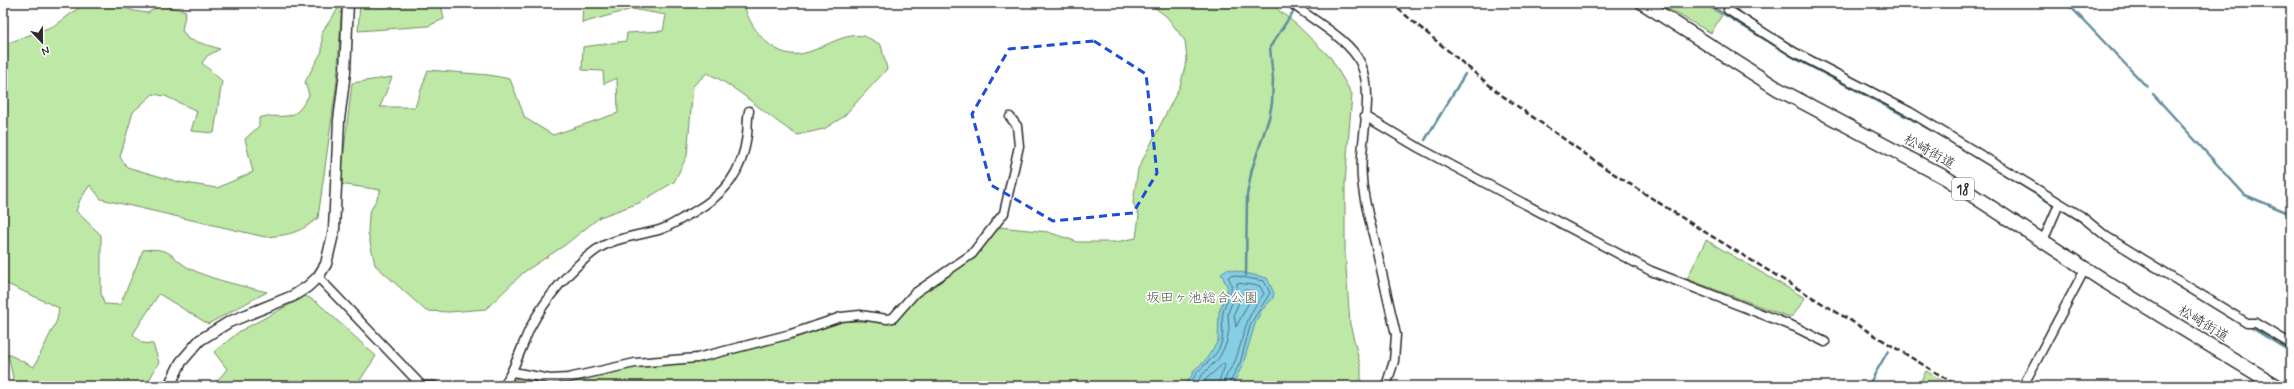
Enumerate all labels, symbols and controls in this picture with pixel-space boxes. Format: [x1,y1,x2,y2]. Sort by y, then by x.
north arrow [22,22,62,62]
text: N [39,42,51,58]
street label: 松崎街道 [1901,130,1958,173]
road number: 18 [1952,178,1974,200]
park label: 坂田ヶ池総合公園 [1146,289,1258,307]
street label: 松崎街道 [2175,302,2232,346]

